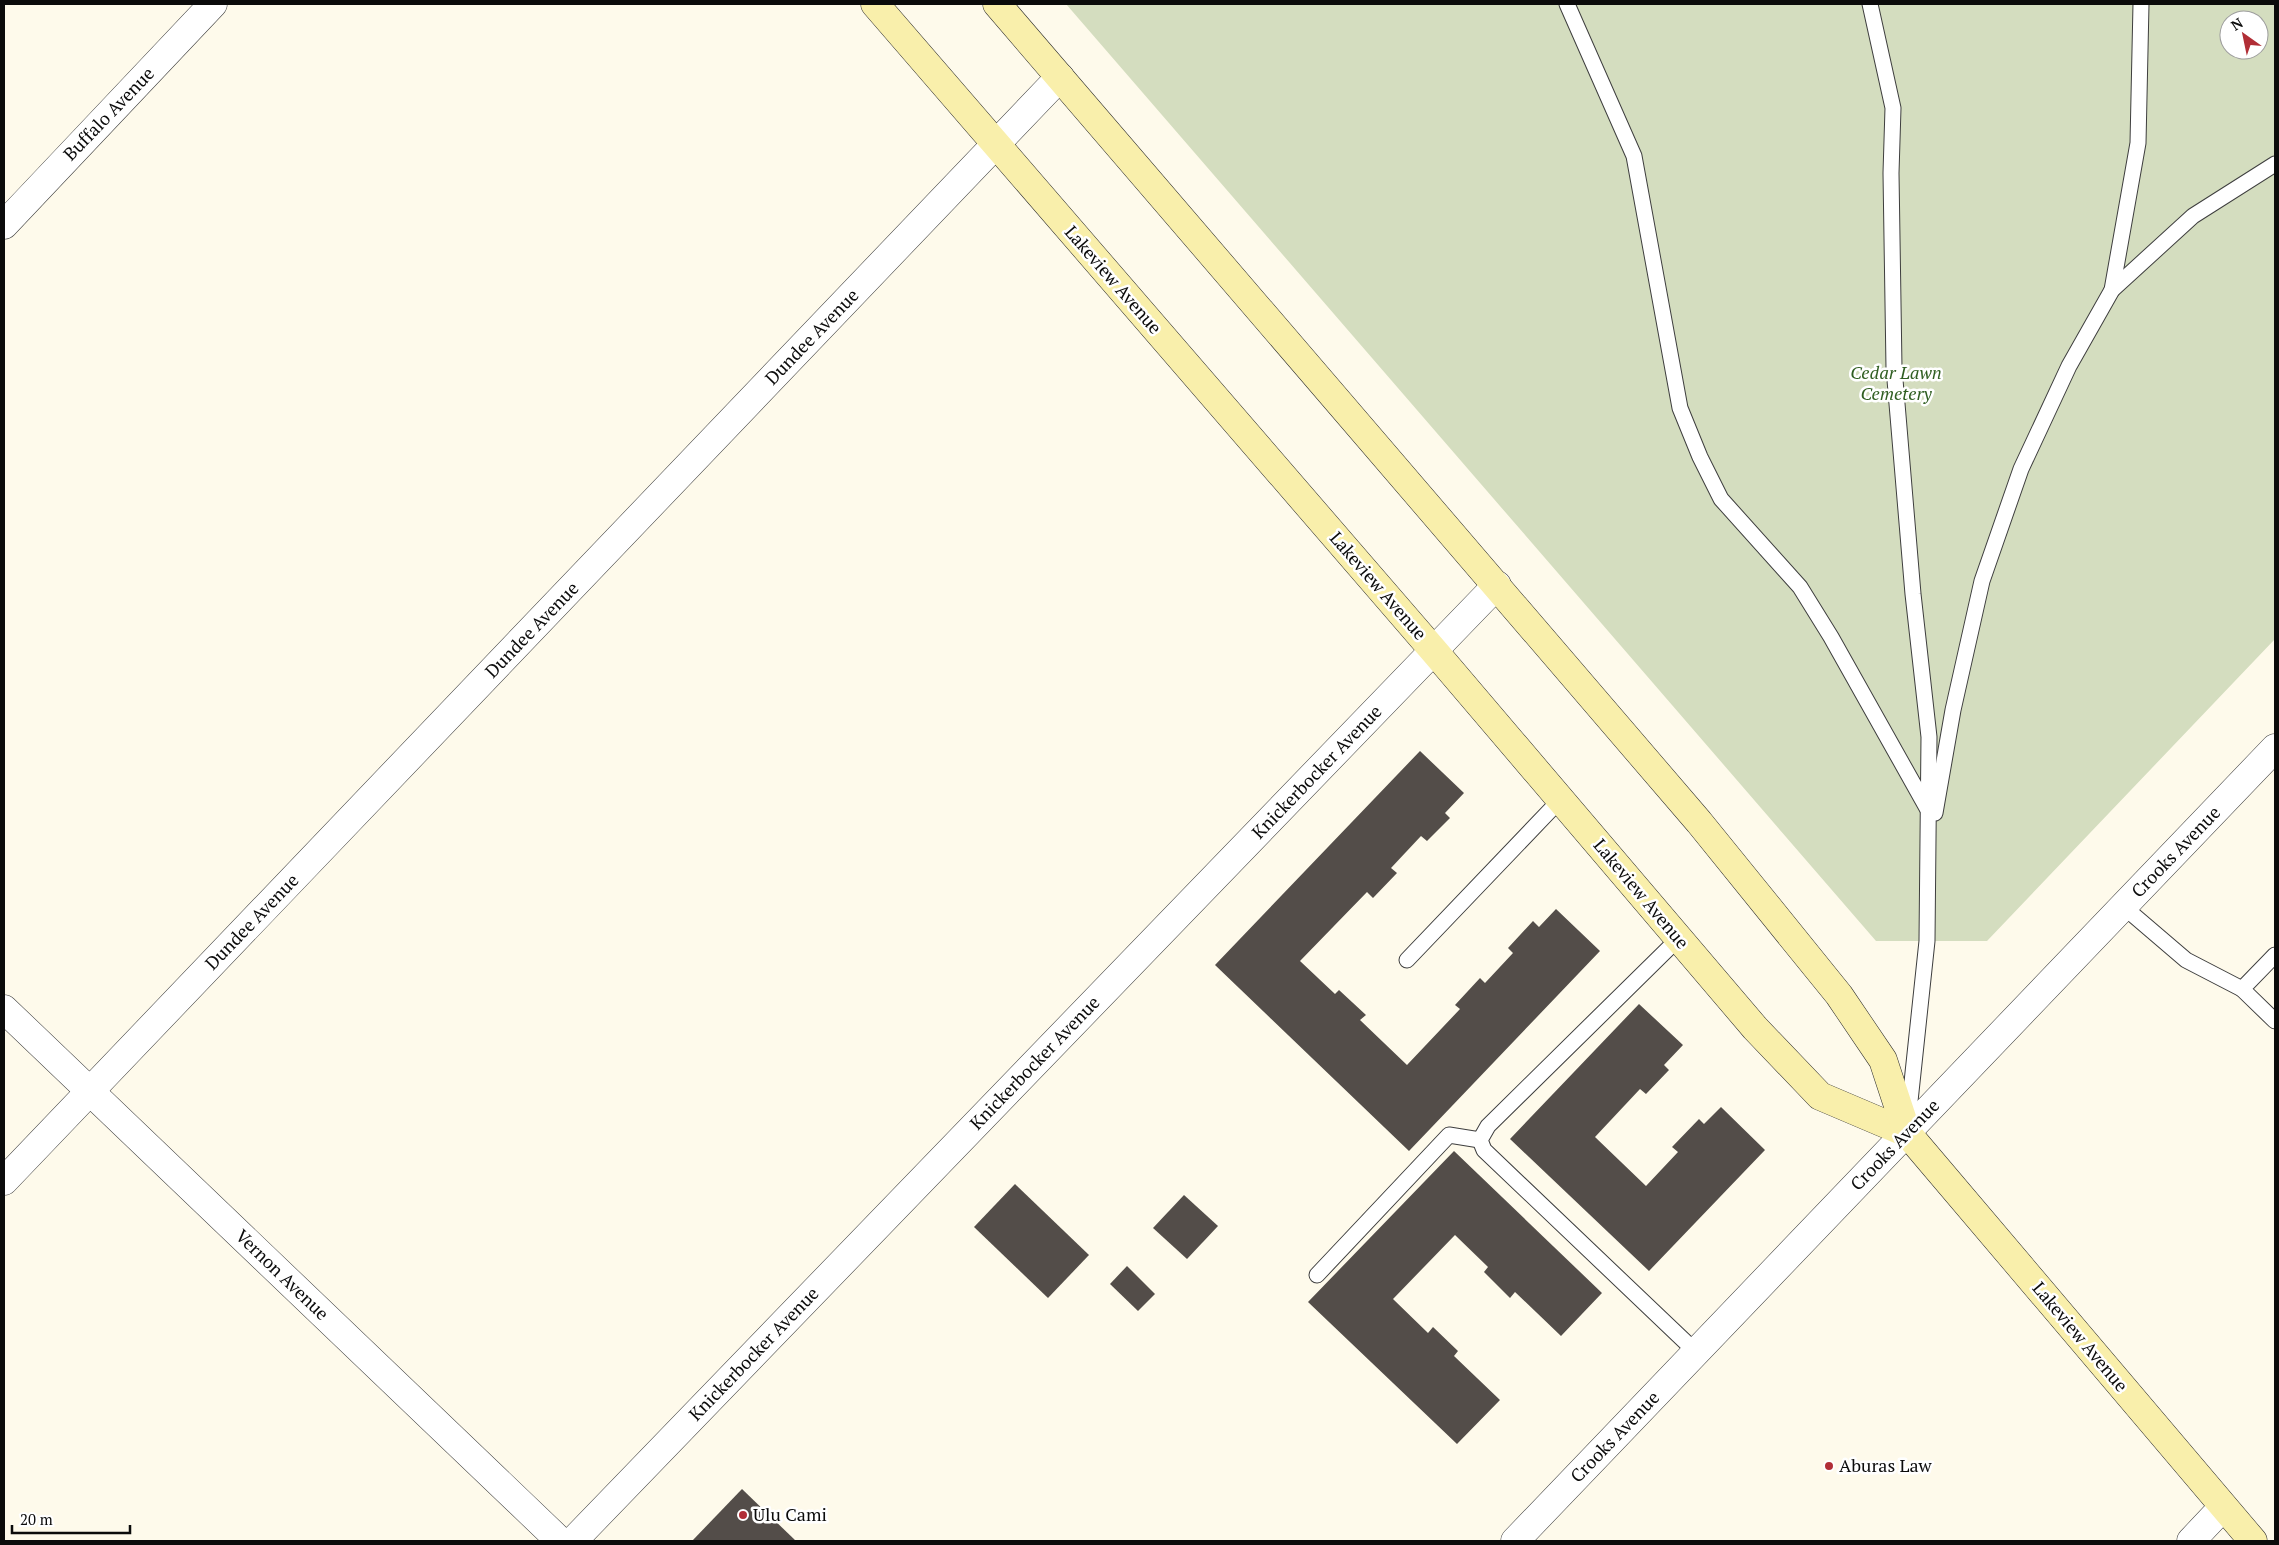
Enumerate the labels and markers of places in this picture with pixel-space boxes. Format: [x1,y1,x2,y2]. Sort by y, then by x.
place label: Aburas Law [1839,1453,1933,1477]
marker: Aburas Law [1823,1460,1835,1472]
place label: Ulu Cami [753,1502,827,1526]
marker: Ulu Cami [737,1509,749,1521]

